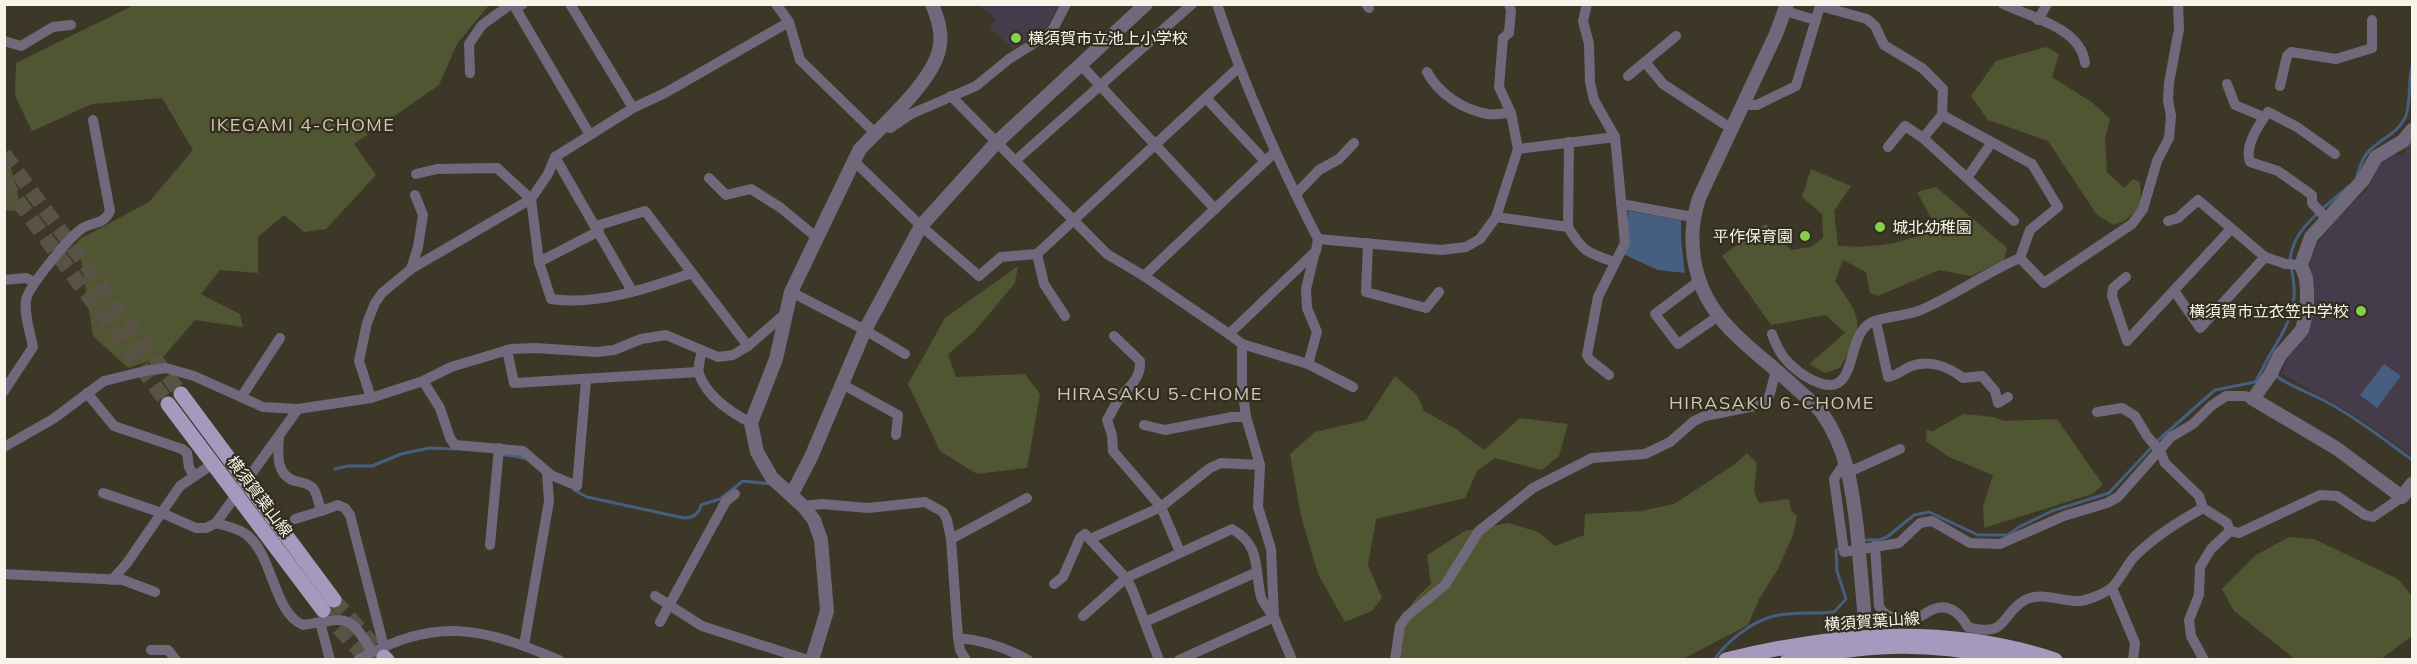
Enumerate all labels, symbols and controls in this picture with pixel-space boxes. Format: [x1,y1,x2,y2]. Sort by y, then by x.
place label: 横須賀市立池上小学校 [1028,28,1188,48]
marker: 横須賀市立池上小学校 [1009,31,1023,45]
district label: IKEGAMI 4-CHOME [211,113,395,136]
place label: 城北幼稚園 [1892,217,1972,237]
marker: 城北幼稚園 [1873,220,1887,234]
place label: 平作保育園 [1713,226,1793,246]
marker: 平作保育園 [1798,229,1812,243]
place label: 横須賀市立衣笠中学校 [2189,301,2349,321]
marker: 横須賀市立衣笠中学校 [2354,304,2368,318]
district label: HIRASAKU 5-CHOME [1057,382,1263,405]
district label: HIRASAKU 6-CHOME [1669,391,1875,414]
street label: 横須賀葉山線 [223,452,297,540]
street label: 横須賀葉山線 [1823,608,1921,634]

